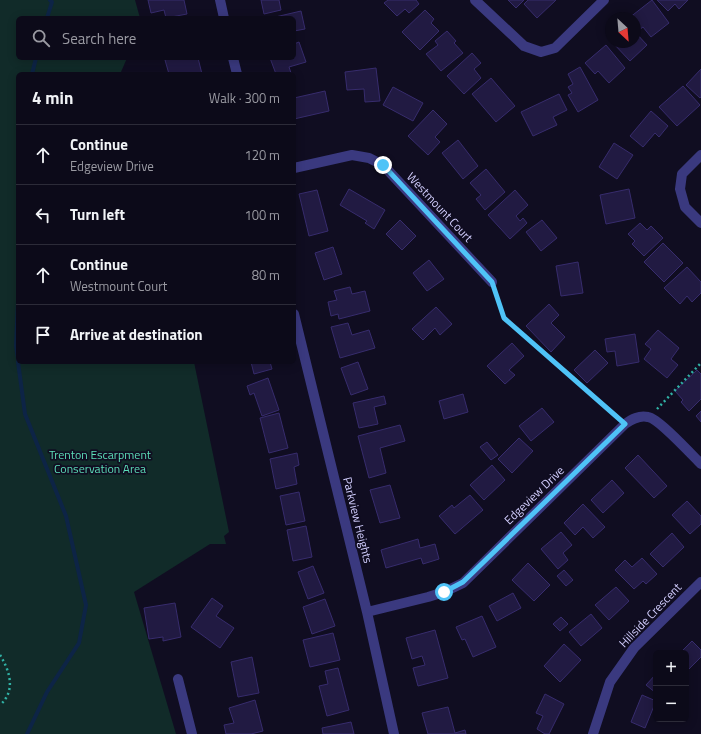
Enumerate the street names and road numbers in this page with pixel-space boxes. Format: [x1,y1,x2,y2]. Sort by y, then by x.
street label: Westmount Court [402,168,478,247]
street label: Edgeview Drive [500,461,568,529]
street label: Parkview Heights [338,475,378,566]
street label: Hillside Crescent [614,578,686,652]

